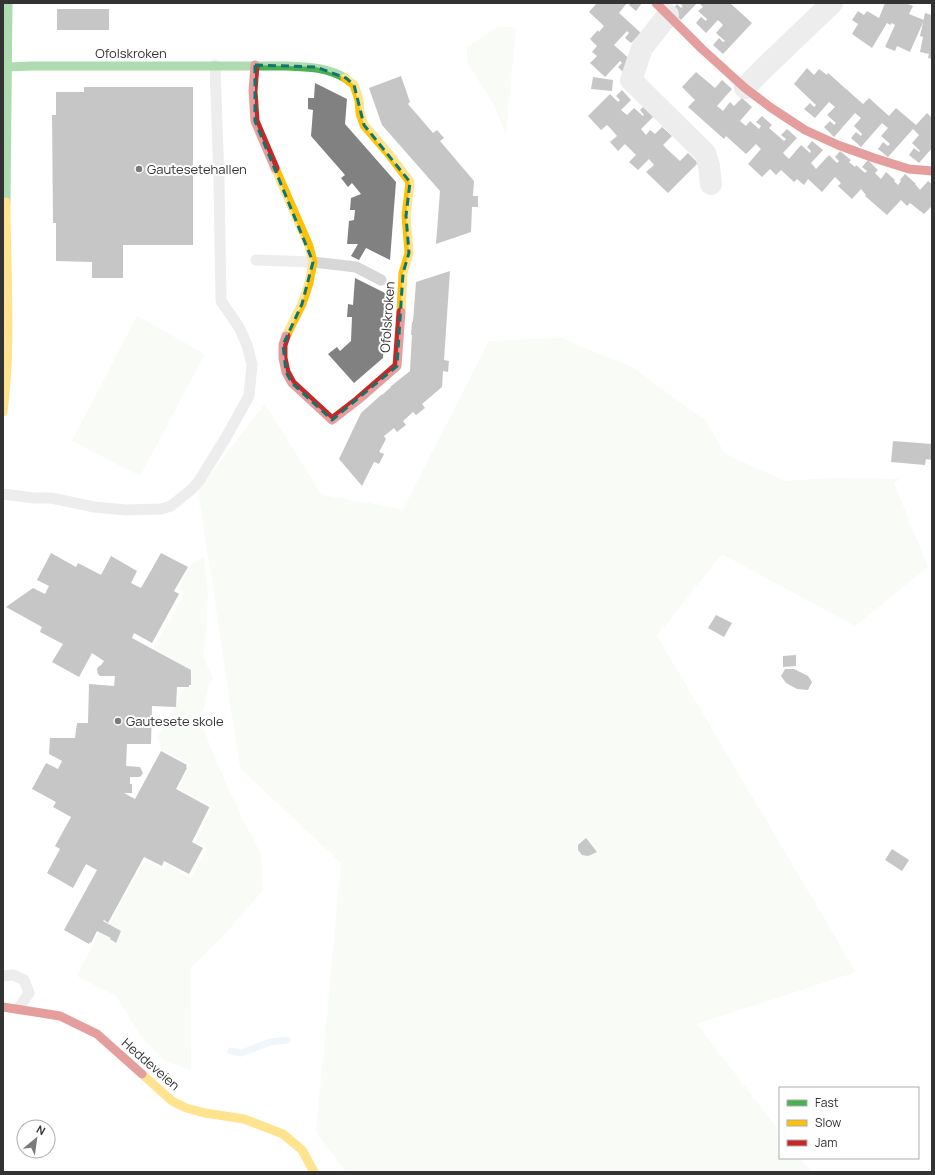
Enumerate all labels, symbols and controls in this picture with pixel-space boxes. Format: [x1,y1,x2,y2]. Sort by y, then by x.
street label: Ofolskroken [95,44,167,62]
place label: Gautesetehallen [147,160,247,178]
marker: Gautesetehallen [134,164,144,174]
street label: Ofolskroken [376,281,398,353]
place label: Gautesete skole [126,712,224,730]
marker: Gautesete skole [113,716,123,726]
street label: Heddeveien [118,1034,184,1094]
legend [779,1087,919,1159]
text: Fast [815,1094,839,1111]
text: Slow [815,1114,841,1131]
north arrow [16,1119,56,1159]
text: N [34,1121,48,1138]
text: Jam [815,1134,837,1151]

